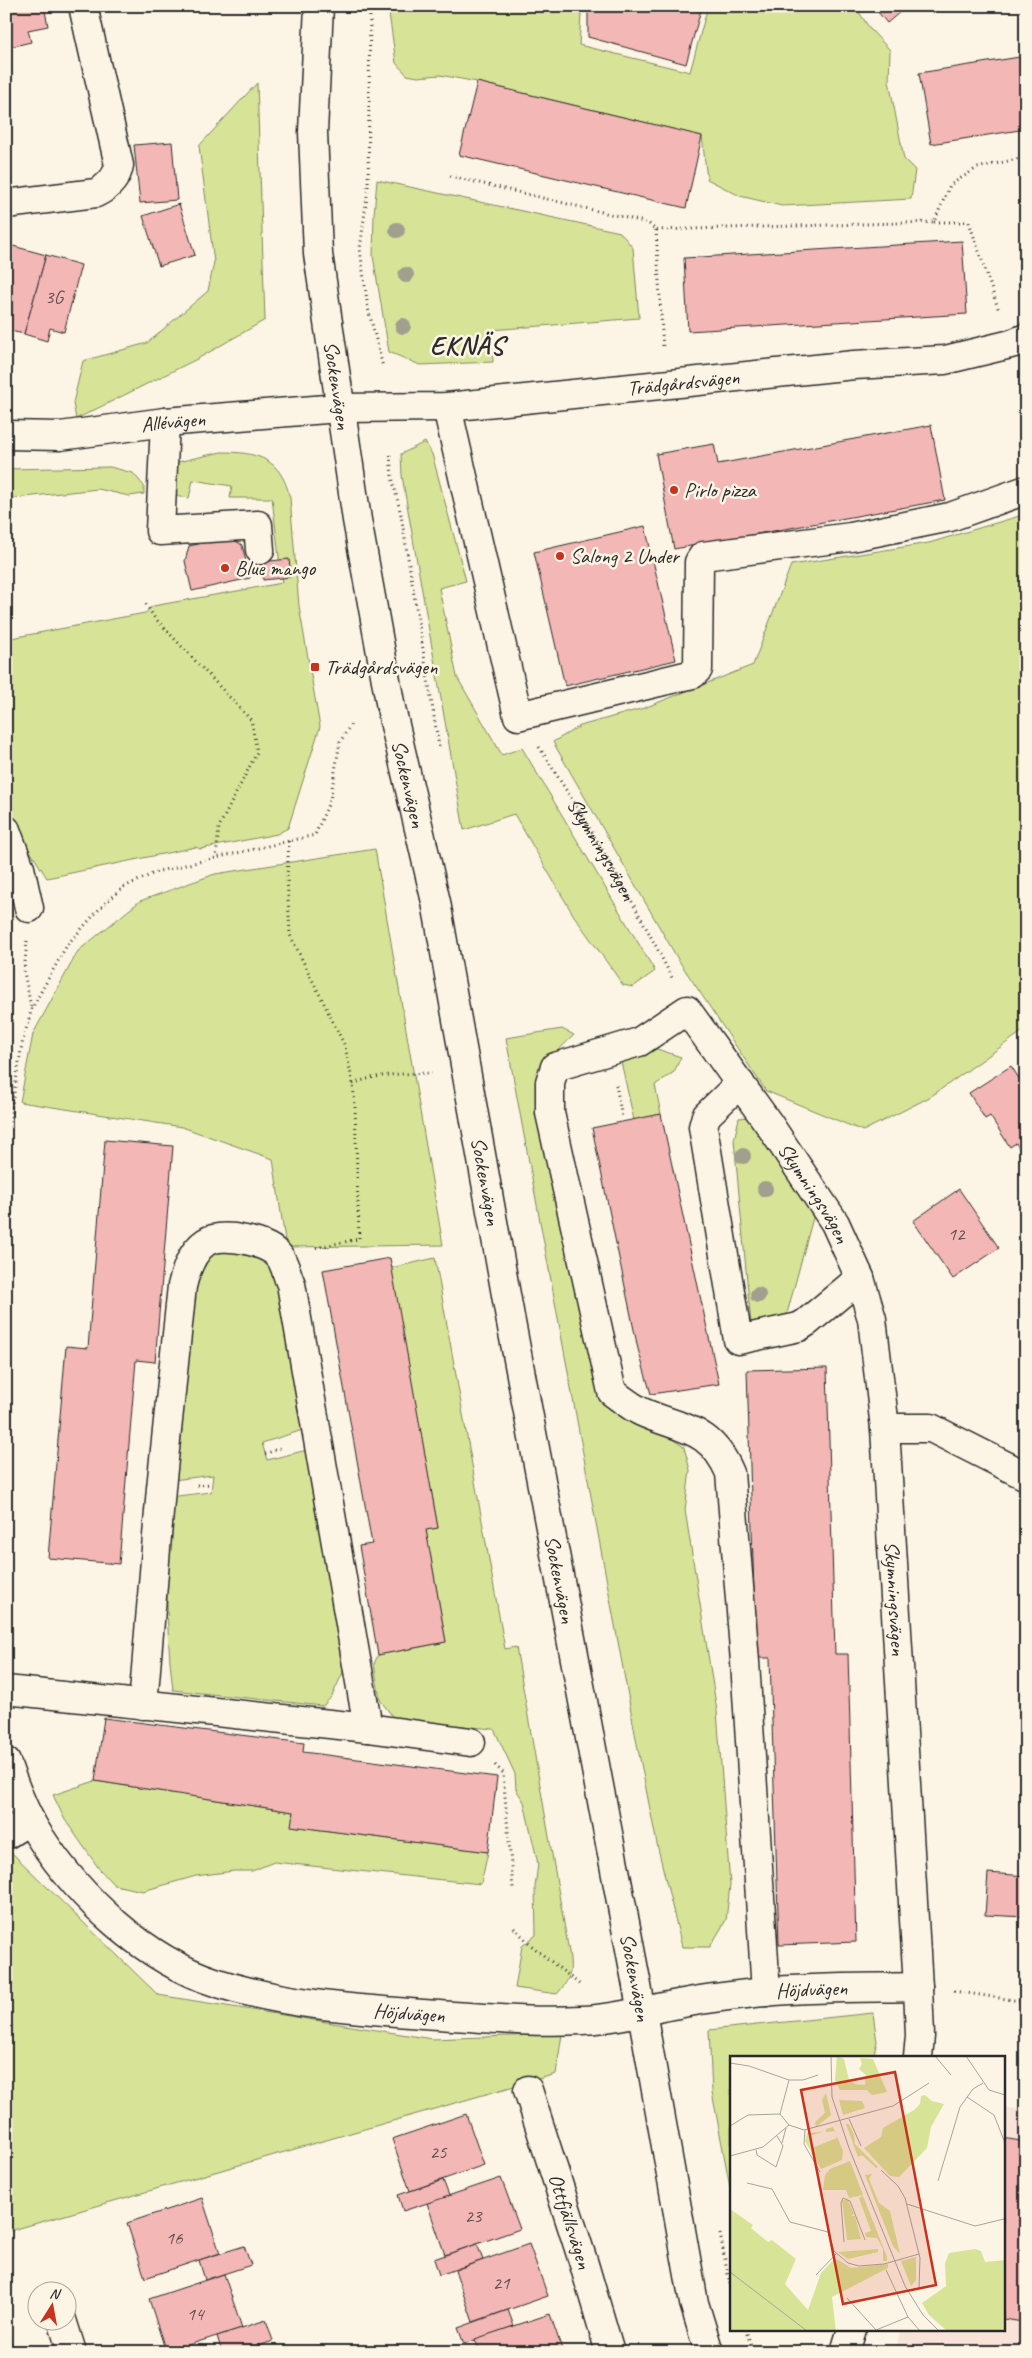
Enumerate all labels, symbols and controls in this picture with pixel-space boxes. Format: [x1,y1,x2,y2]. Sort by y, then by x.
house number: 3G [45,285,66,309]
district label: EKNÄS [430,329,509,362]
street label: Sockenvägen [318,340,357,432]
street label: Trädgårdsvägen [626,364,741,401]
street label: Allévägen [139,406,207,438]
place label: Pirlo pizza [684,477,758,503]
marker: Pirlo pizza [668,484,680,496]
place label: Salong 2 Under [570,543,680,569]
marker: Salong 2 Under [554,550,566,562]
place label: Blue mango [235,555,317,581]
marker: Blue mango [219,562,231,574]
place label: Trädgårdsvägen [325,654,438,680]
marker: Trädgårdsvägen [309,661,321,673]
street label: Sockenvägen [386,738,431,831]
street label: Skymningsvägen [561,793,642,906]
street label: Sockenvägen [465,1135,506,1228]
street label: Skymningsvägen [772,1138,856,1248]
house number: 12 [947,1222,966,1246]
street label: Sockenvägen [539,1533,581,1626]
street label: Skymningsvägen [879,1541,911,1657]
street label: Sockenvägen [614,1931,656,2024]
street label: Höjdvägen [775,1975,848,2004]
street label: Höjdvägen [372,1997,446,2028]
inset map [730,2056,1004,2330]
house number: 25 [429,2140,448,2164]
street label: Ottfjällsvägen [543,2170,598,2273]
house number: 23 [464,2204,483,2228]
house number: 16 [165,2226,184,2250]
house number: 21 [492,2271,511,2295]
north arrow [28,2280,78,2330]
text: N [49,2285,63,2303]
house number: 14 [186,2302,206,2326]

